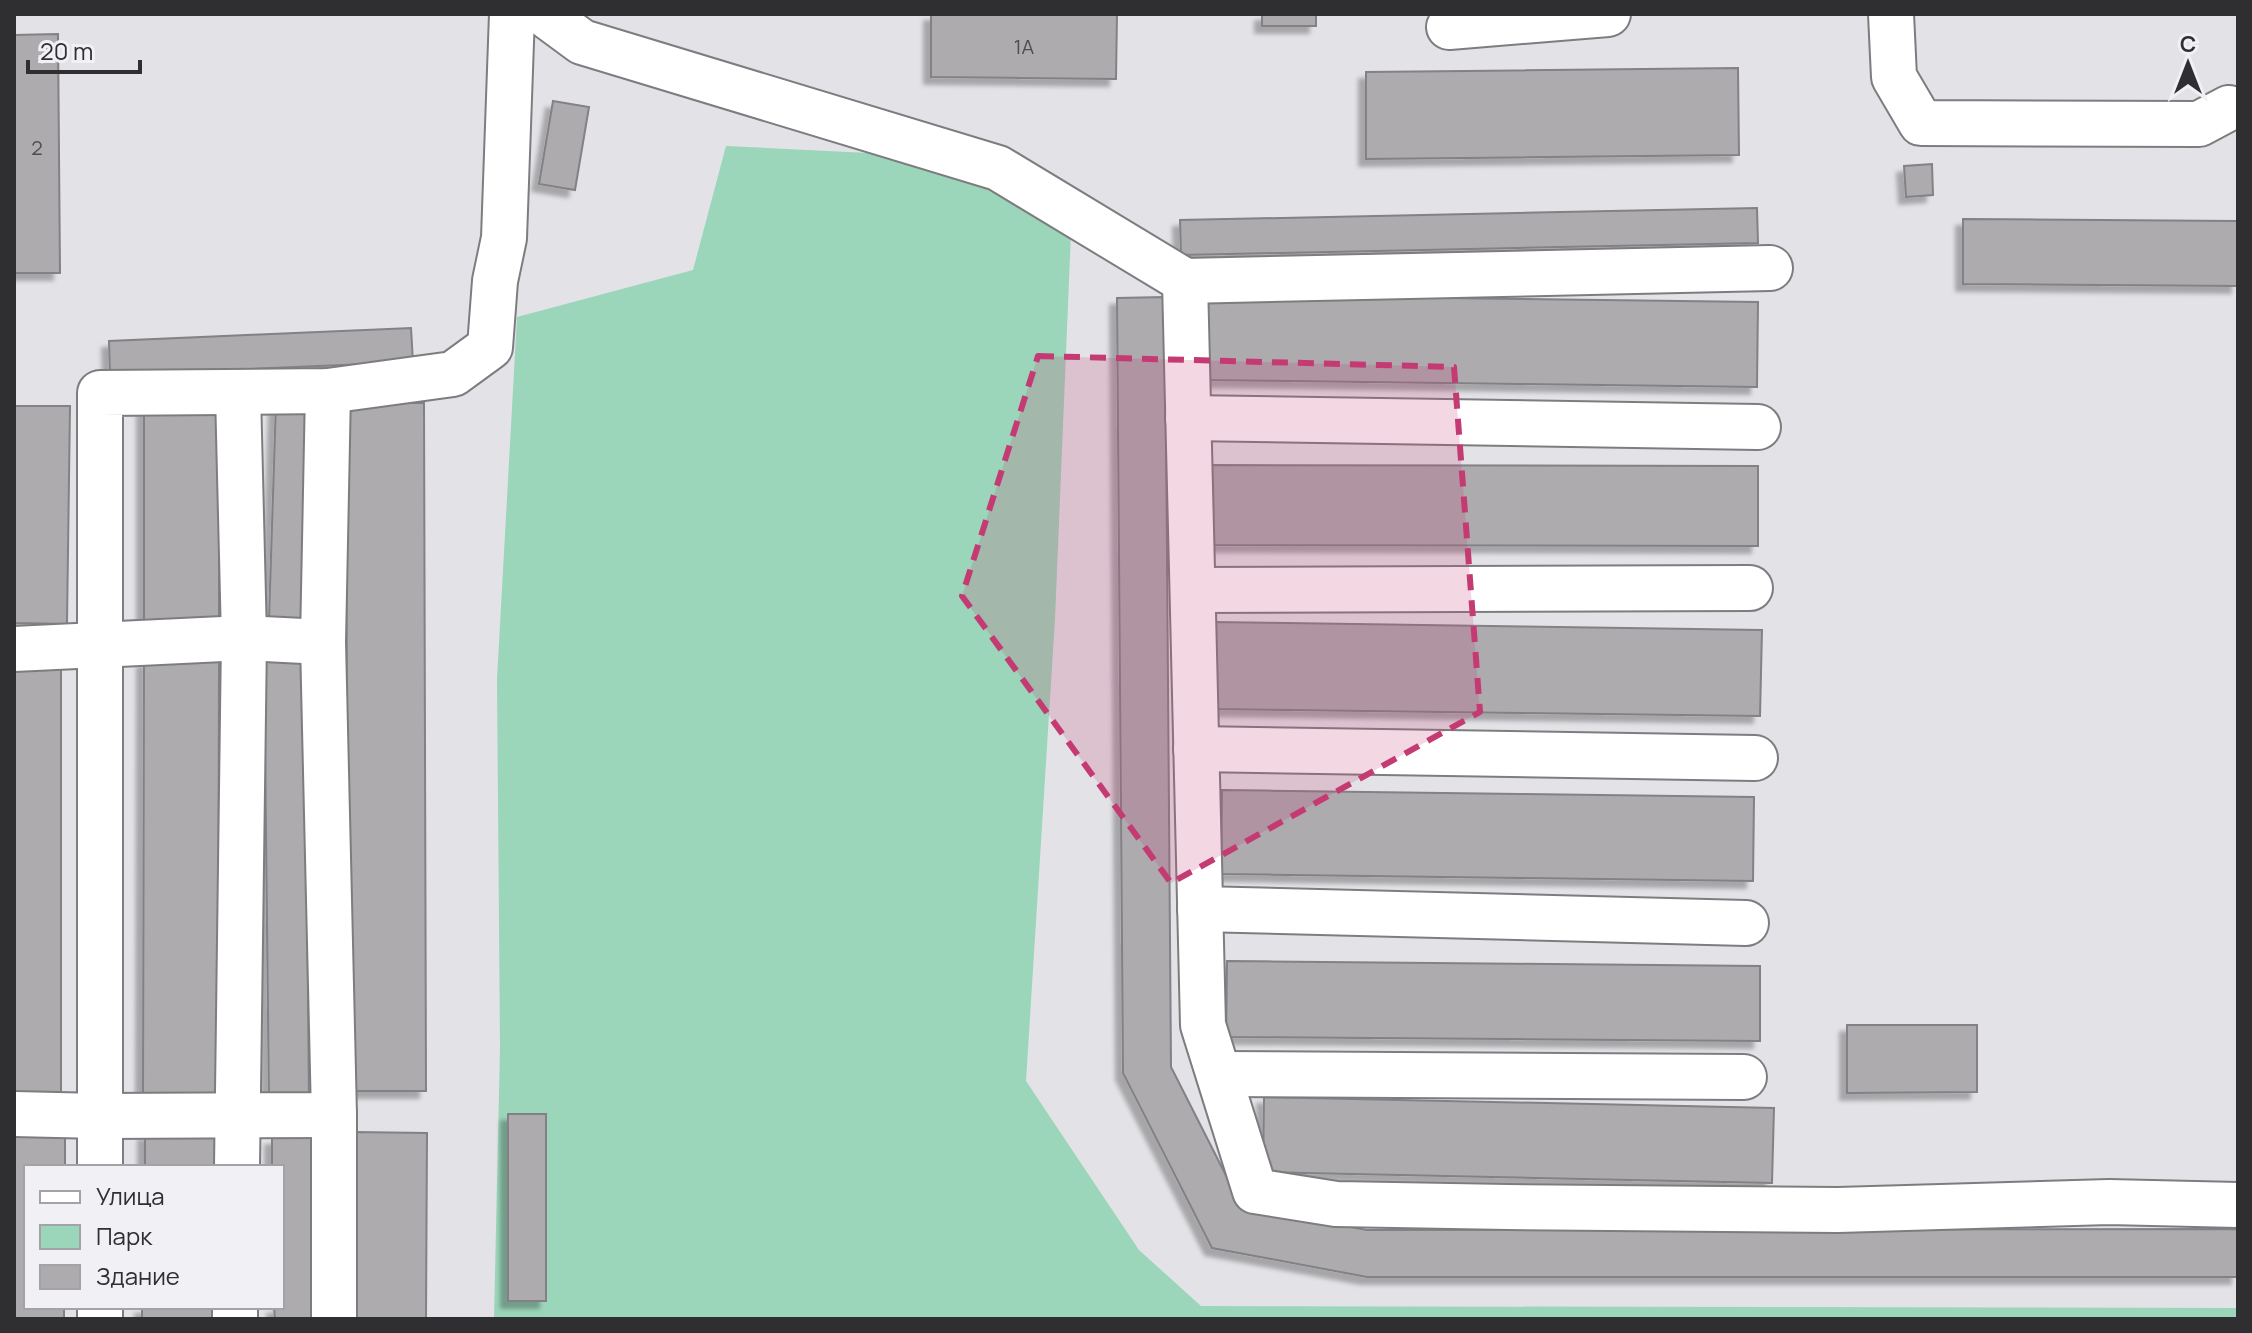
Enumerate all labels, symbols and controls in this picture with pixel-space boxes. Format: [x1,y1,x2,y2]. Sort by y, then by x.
scale bar [28,24,140,74]
north arrow [2148,24,2228,104]
text: С [2180,29,2196,59]
house number: 1А [1014,33,1035,60]
text: 20 m [40,34,93,67]
house number: 2 [31,134,43,161]
legend [24,1165,284,1309]
text: Улица [96,1179,165,1212]
text: Парк [96,1219,153,1252]
text: Здание [96,1259,180,1292]

